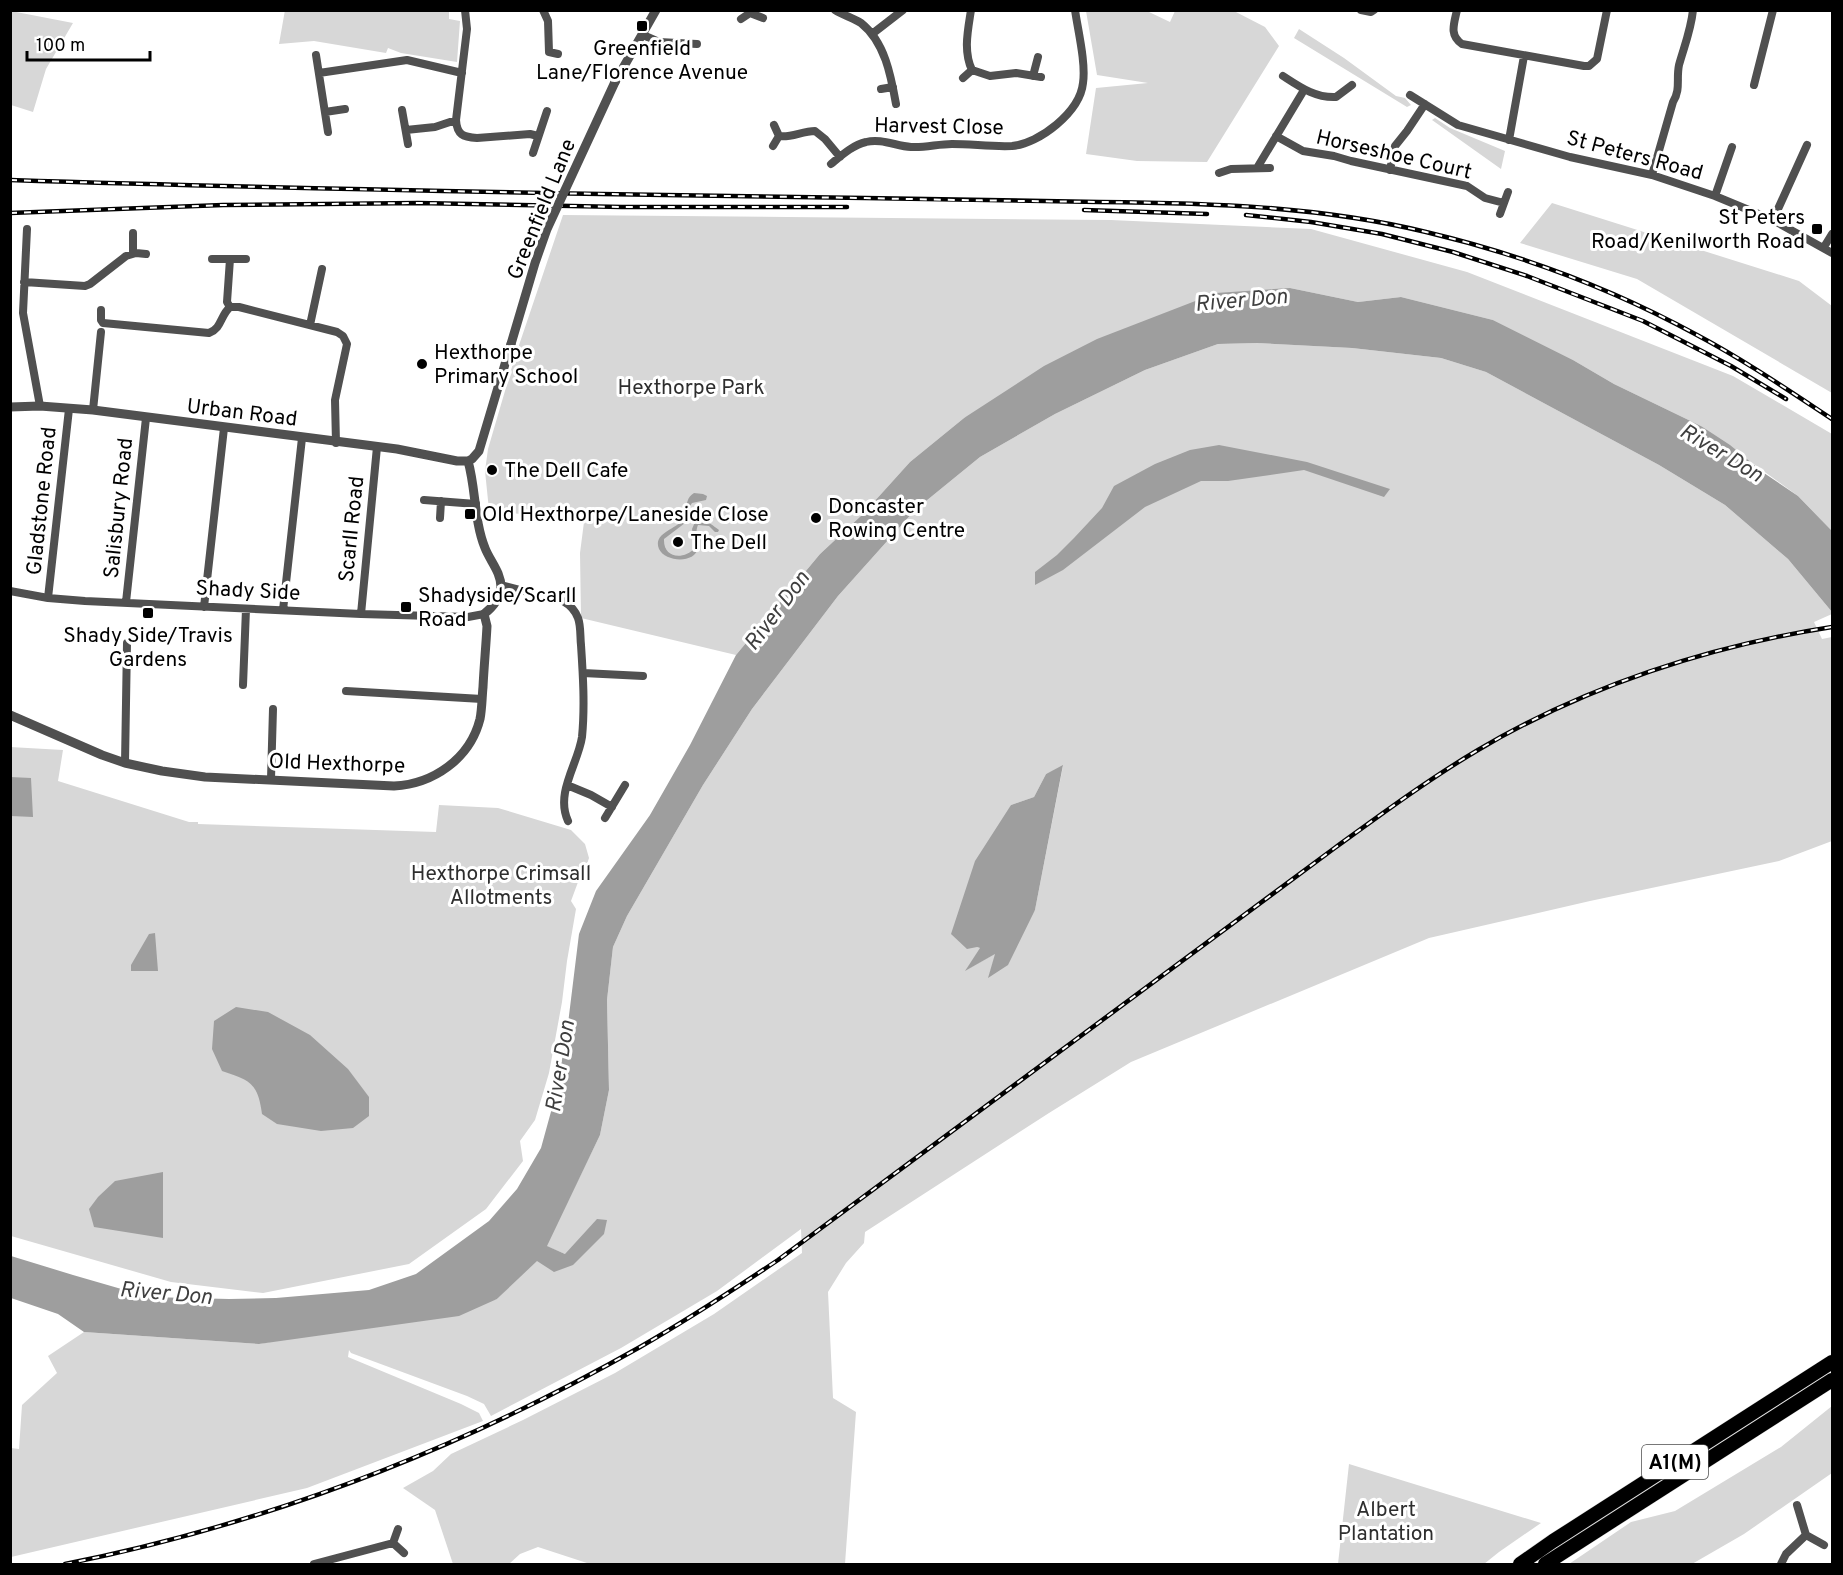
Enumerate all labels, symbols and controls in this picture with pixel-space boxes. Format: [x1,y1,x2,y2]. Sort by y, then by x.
marker: Greenfield Lane/Florence Avenue [635,19,649,33]
scale bar [27,24,150,62]
text: 100 m [36,35,85,58]
place label: Greenfield Lane/Florence Avenue [536,36,748,87]
street label: Harvest Close [874,113,1004,142]
street label: Horseshoe Court [1313,124,1474,187]
street label: St Peters Road [1563,125,1706,188]
street label: Greenfield Lane [502,135,583,284]
place label: St Peters Road/Kenilworth Road [1591,205,1805,256]
marker: St Peters Road/Kenilworth Road [1810,222,1824,236]
water label: River Don [1194,284,1289,319]
place label: Hexthorpe Primary School [434,340,578,391]
marker: Hexthorpe Primary School [415,357,429,371]
park label: Hexthorpe Park [617,375,765,402]
street label: Urban Road [185,393,299,434]
water label: River Don [1674,419,1767,490]
street label: Gladstone Road [21,426,64,577]
street label: Salisbury Road [99,437,140,580]
place label: The Dell Cafe [504,458,628,485]
marker: The Dell Cafe [485,463,499,477]
street label: Scarll Road [334,475,371,583]
place label: Doncaster Rowing Centre [828,494,965,545]
place label: Old Hexthorpe/Laneside Close [482,502,769,529]
marker: Old Hexthorpe/Laneside Close [463,507,477,521]
marker: Doncaster Rowing Centre [809,511,823,525]
place label: The Dell [690,530,767,557]
marker: The Dell [671,535,685,549]
water label: River Don [739,566,817,657]
street label: Shady Side [195,575,301,608]
place label: Shadyside/Scarll Road [418,583,576,634]
marker: Shadyside/Scarll Road [399,600,413,614]
marker: Shady Side/Travis Gardens [141,606,155,620]
place label: Shady Side/Travis Gardens [63,623,233,674]
street label: Old Hexthorpe [268,749,406,780]
park label: Hexthorpe Crimsall Allotments [411,861,591,912]
water label: River Don [541,1018,582,1114]
water label: River Don [118,1277,213,1312]
road number: A1(M) [1642,1445,1708,1479]
park label: Albert Plantation [1338,1497,1434,1548]

